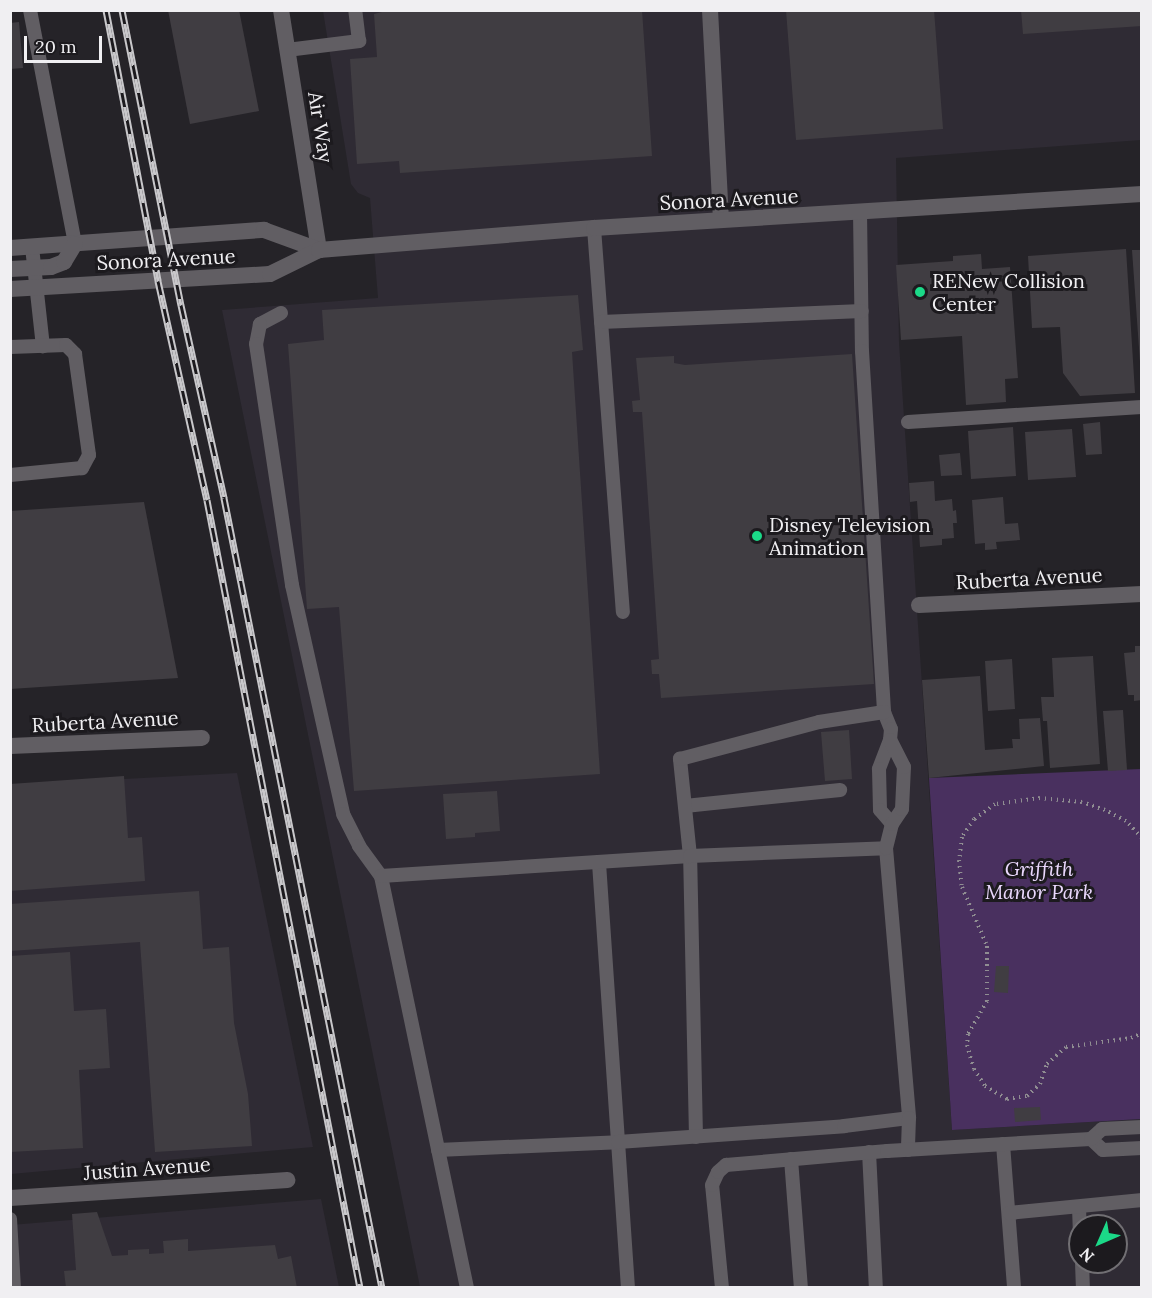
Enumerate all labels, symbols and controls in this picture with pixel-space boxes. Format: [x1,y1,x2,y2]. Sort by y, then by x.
scale bar [27,24,105,62]
text: 20 m [35,35,77,58]
street label: Air Way [304,90,338,164]
street label: Sonora Avenue [659,183,799,215]
street label: Sonora Avenue [96,243,236,275]
place label: RENew Collision Center [932,268,1085,315]
marker: RENew Collision Center [913,285,927,299]
place label: Disney Television Animation [769,512,931,559]
marker: Disney Television Animation [750,529,764,543]
street label: Ruberta Avenue [955,562,1103,594]
street label: Ruberta Avenue [31,705,179,737]
park label: Griffith Manor Park [985,856,1093,903]
street label: Justin Avenue [83,1152,211,1184]
north arrow [1068,1214,1128,1274]
text: N [1075,1244,1098,1267]

